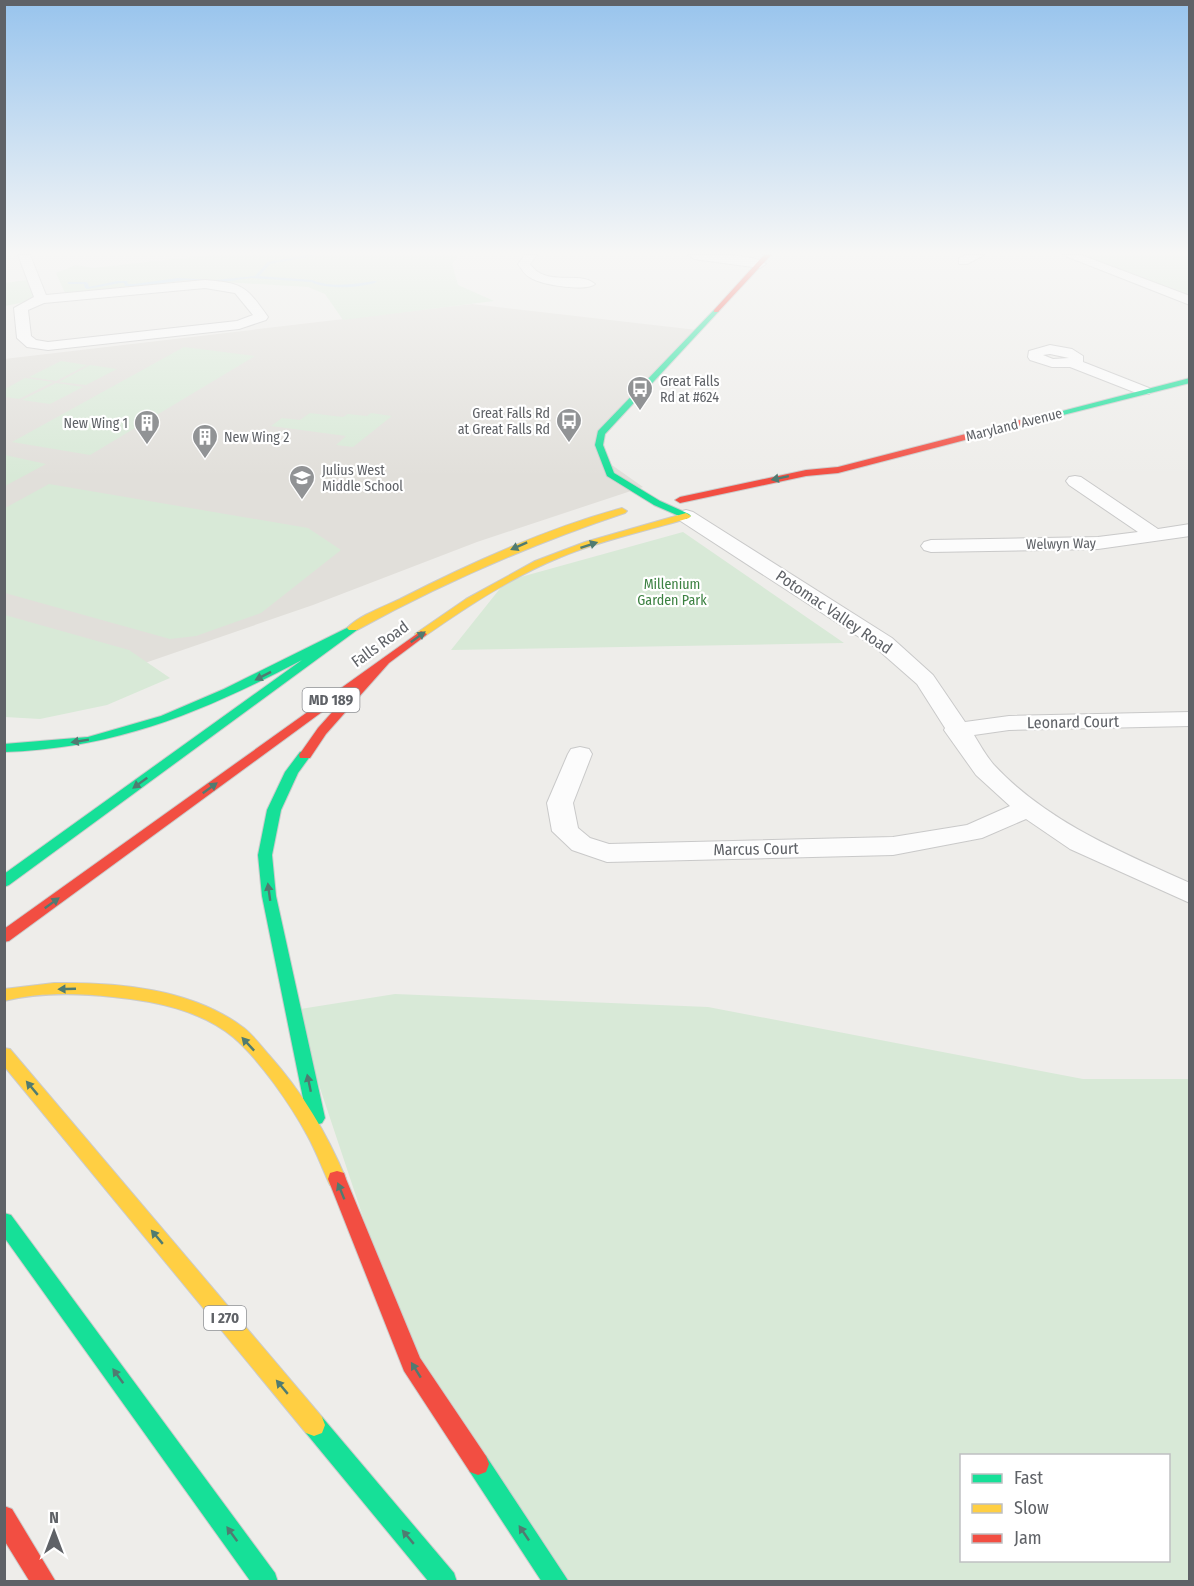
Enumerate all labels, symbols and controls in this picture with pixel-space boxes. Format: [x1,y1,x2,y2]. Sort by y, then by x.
place label: Great Falls Rd at #624 [660,373,719,406]
bus stop icon: Great Falls Rd at #624 [625,374,655,412]
place label: Great Falls Rd at Great Falls Rd [458,405,550,438]
street label: Maryland Avenue [964,405,1064,445]
bus stop icon: Great Falls Rd at Great Falls Rd [554,406,584,444]
building icon: New Wing 1 [132,408,162,446]
place label: New Wing 1 [63,415,128,432]
building icon: New Wing 2 [190,422,220,460]
place label: New Wing 2 [224,429,289,446]
place label: Julius West Middle School [322,462,403,495]
school or university icon: Julius West Middle School [287,463,317,501]
one-way arrow [770,474,789,483]
street label: Welwyn Way [1026,535,1097,553]
one-way arrow [580,540,598,549]
one-way arrow [510,541,528,551]
street label: Potomac Valley Road [772,566,896,658]
park label: Millenium Garden Park [637,576,707,609]
street label: Falls Road [348,617,412,671]
one-way arrow [411,631,426,643]
one-way arrow [254,671,271,681]
road number: MD 189 [302,688,360,712]
street label: Leonard Court [1027,712,1120,732]
one-way arrow [70,737,89,746]
one-way arrow [133,777,149,789]
one-way arrow [201,782,217,794]
street label: Marcus Court [713,839,800,859]
one-way arrow [265,882,274,901]
one-way arrow [43,897,59,909]
one-way arrow [57,984,76,993]
one-way arrow [241,1036,255,1051]
one-way arrow [304,1073,313,1092]
one-way arrow [26,1080,39,1096]
one-way arrow [336,1181,346,1199]
one-way arrow [151,1229,164,1245]
road number: I 270 [204,1306,246,1330]
one-way arrow [411,1362,422,1379]
one-way arrow [112,1369,124,1384]
one-way arrow [276,1379,289,1395]
legend [960,1454,1170,1562]
text: Fast [1014,1467,1043,1489]
text: Slow [1014,1497,1049,1519]
north arrow [24,1502,84,1562]
text: N [49,1508,59,1527]
one-way arrow [519,1525,530,1541]
one-way arrow [226,1527,238,1543]
text: Jam [1014,1527,1042,1549]
one-way arrow [401,1529,414,1545]

